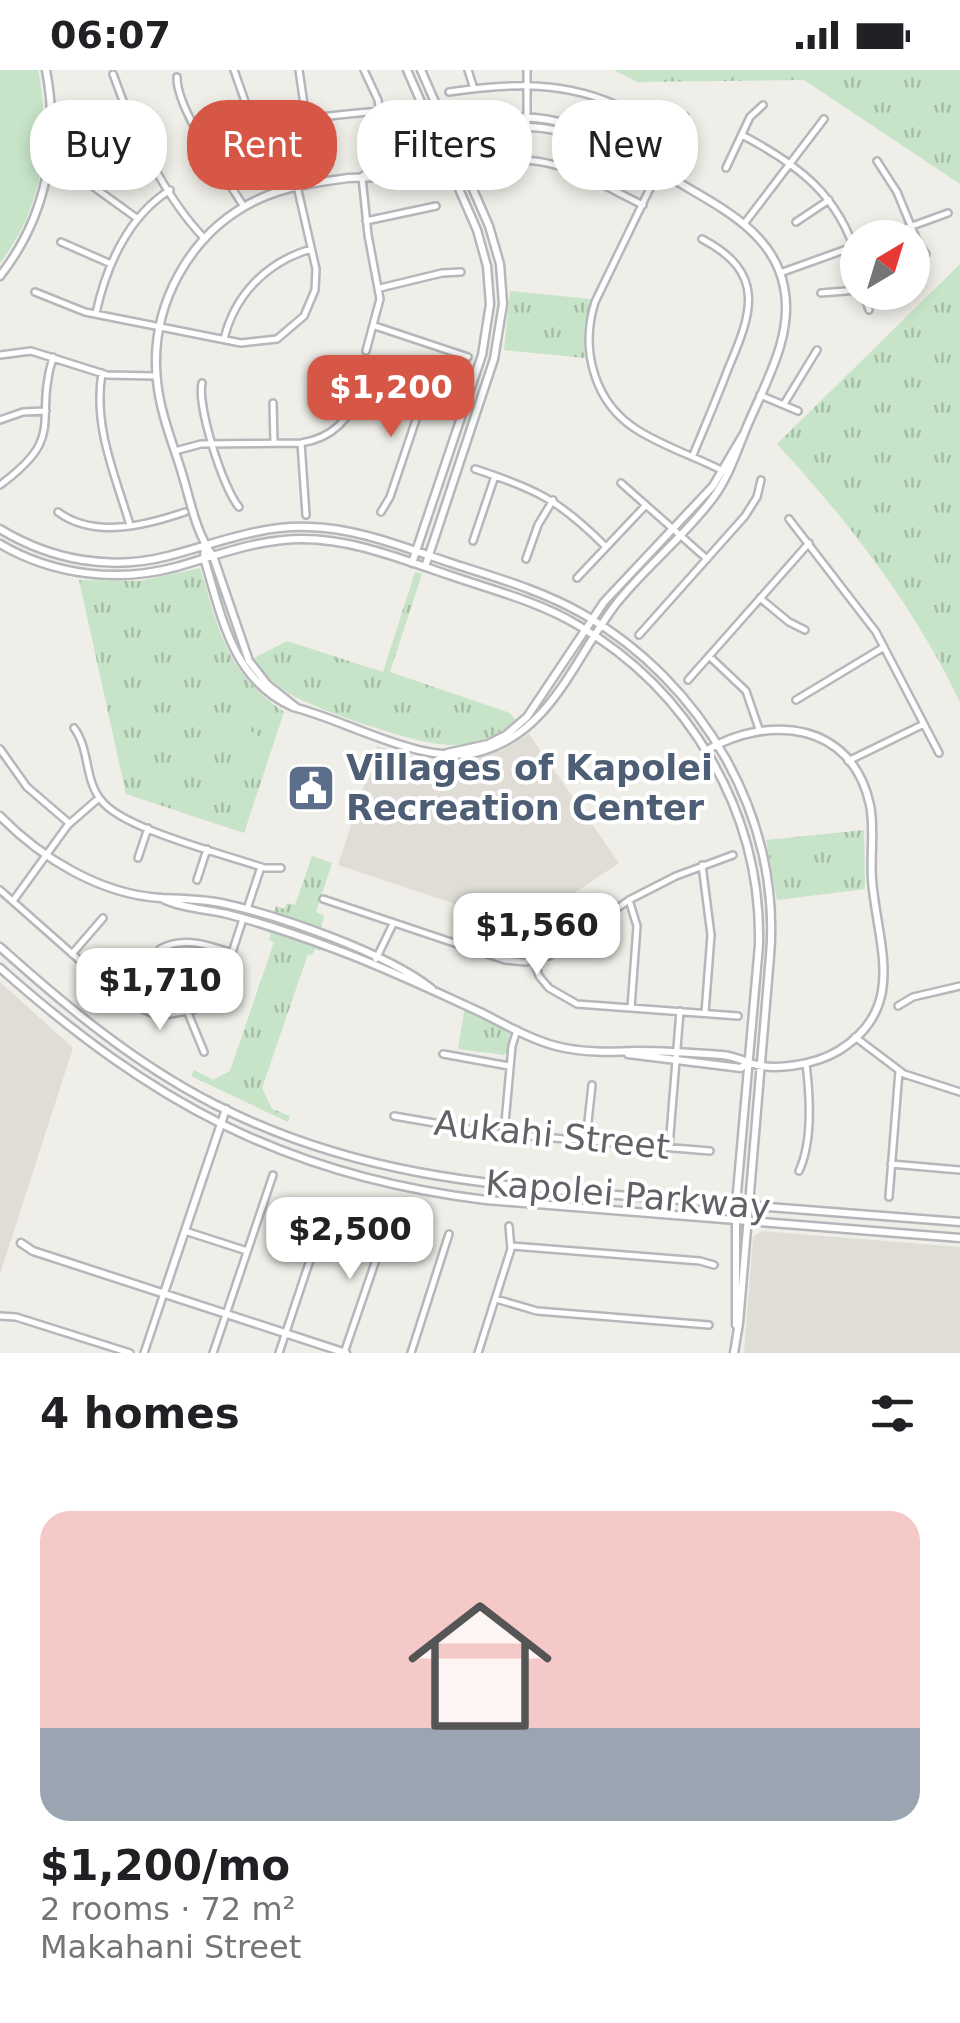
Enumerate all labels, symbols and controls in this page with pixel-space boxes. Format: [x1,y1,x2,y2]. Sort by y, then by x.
text: 06:07 [50,13,171,57]
chip: Buy [30,100,167,190]
chip: Rent [187,100,337,190]
chip: Filters [357,100,532,190]
chip: New [552,100,698,190]
north arrow [840,220,930,310]
map controls [840,220,930,310]
pin: $1,200 [310,355,472,440]
text: $1,200 [329,368,453,406]
place label: Villages of Kapolei Recreation Center [346,748,713,828]
public building icon: Villages of Kapolei Recreation Center [285,762,337,814]
pin: $1,560 [456,893,618,978]
text: $1,560 [475,906,599,944]
pin: $1,710 [79,948,241,1033]
text: $1,710 [98,961,222,999]
street label: Aukahi Street [432,1103,672,1167]
street label: Kapolei Parkway [484,1163,772,1227]
pin: $2,500 [269,1197,431,1282]
text: $2,500 [288,1210,412,1248]
icon: filters [865,1386,920,1441]
text: 4 homes [40,1389,240,1438]
icon: home [390,1576,570,1756]
text: $1,200/mo [40,1841,290,1890]
text: 2 rooms · 72 m² [40,1890,295,1928]
text: Makahani Street [40,1928,301,1966]

